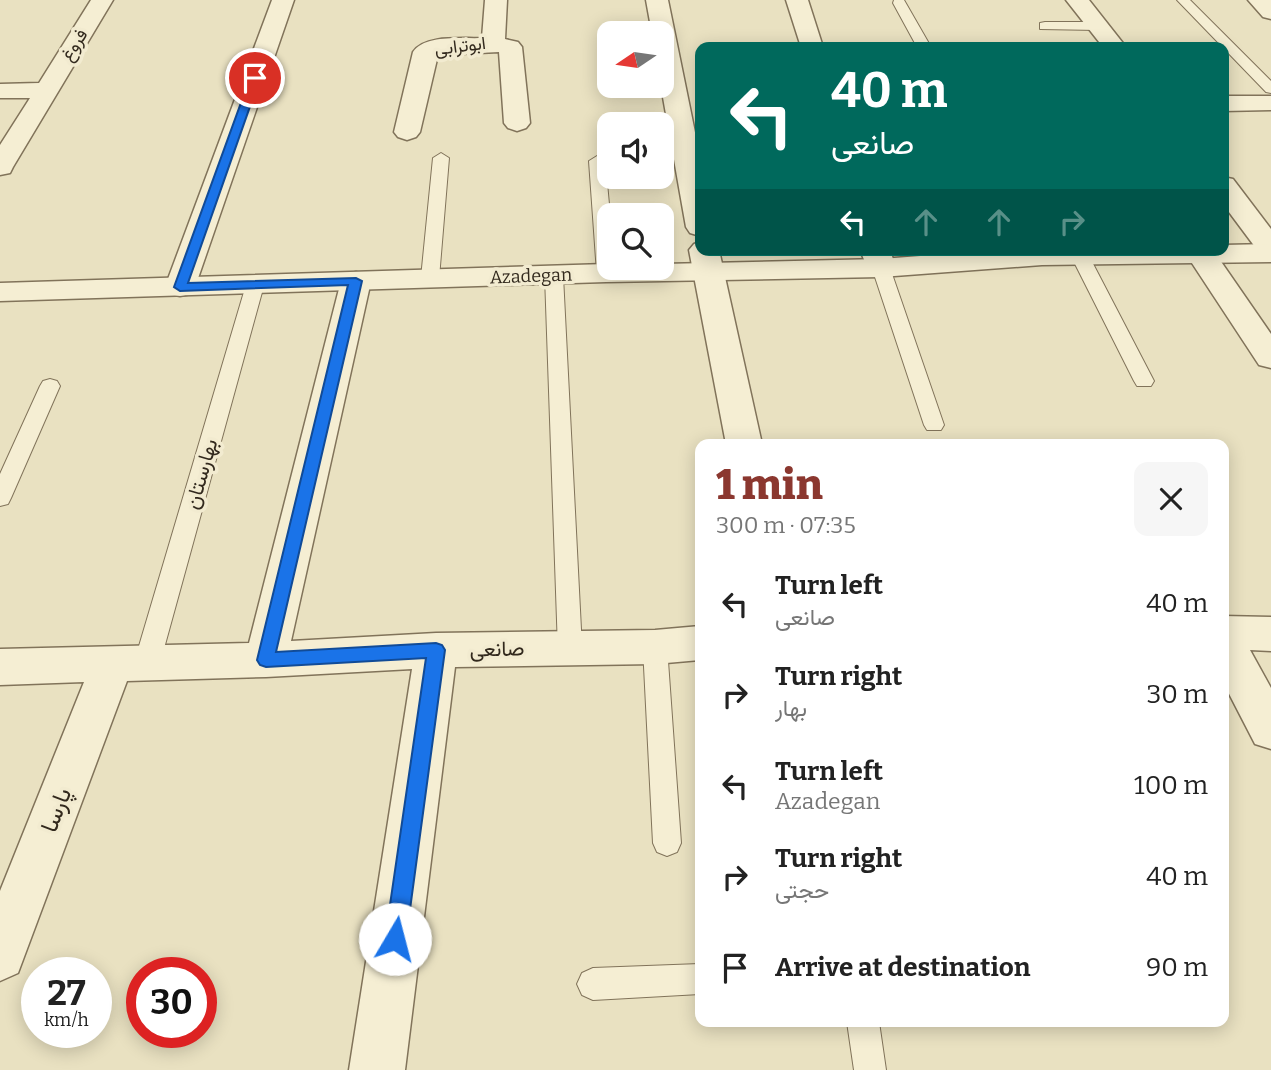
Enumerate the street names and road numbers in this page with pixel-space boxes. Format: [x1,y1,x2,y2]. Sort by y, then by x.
street label: فروغ [56,25,93,66]
street label: ابوترابی [433,32,487,60]
street label: Azadegan [489,264,573,288]
street label: بهارستان [179,436,223,512]
street label: صانعی [469,636,525,662]
street label: پارسا [35,784,79,837]

